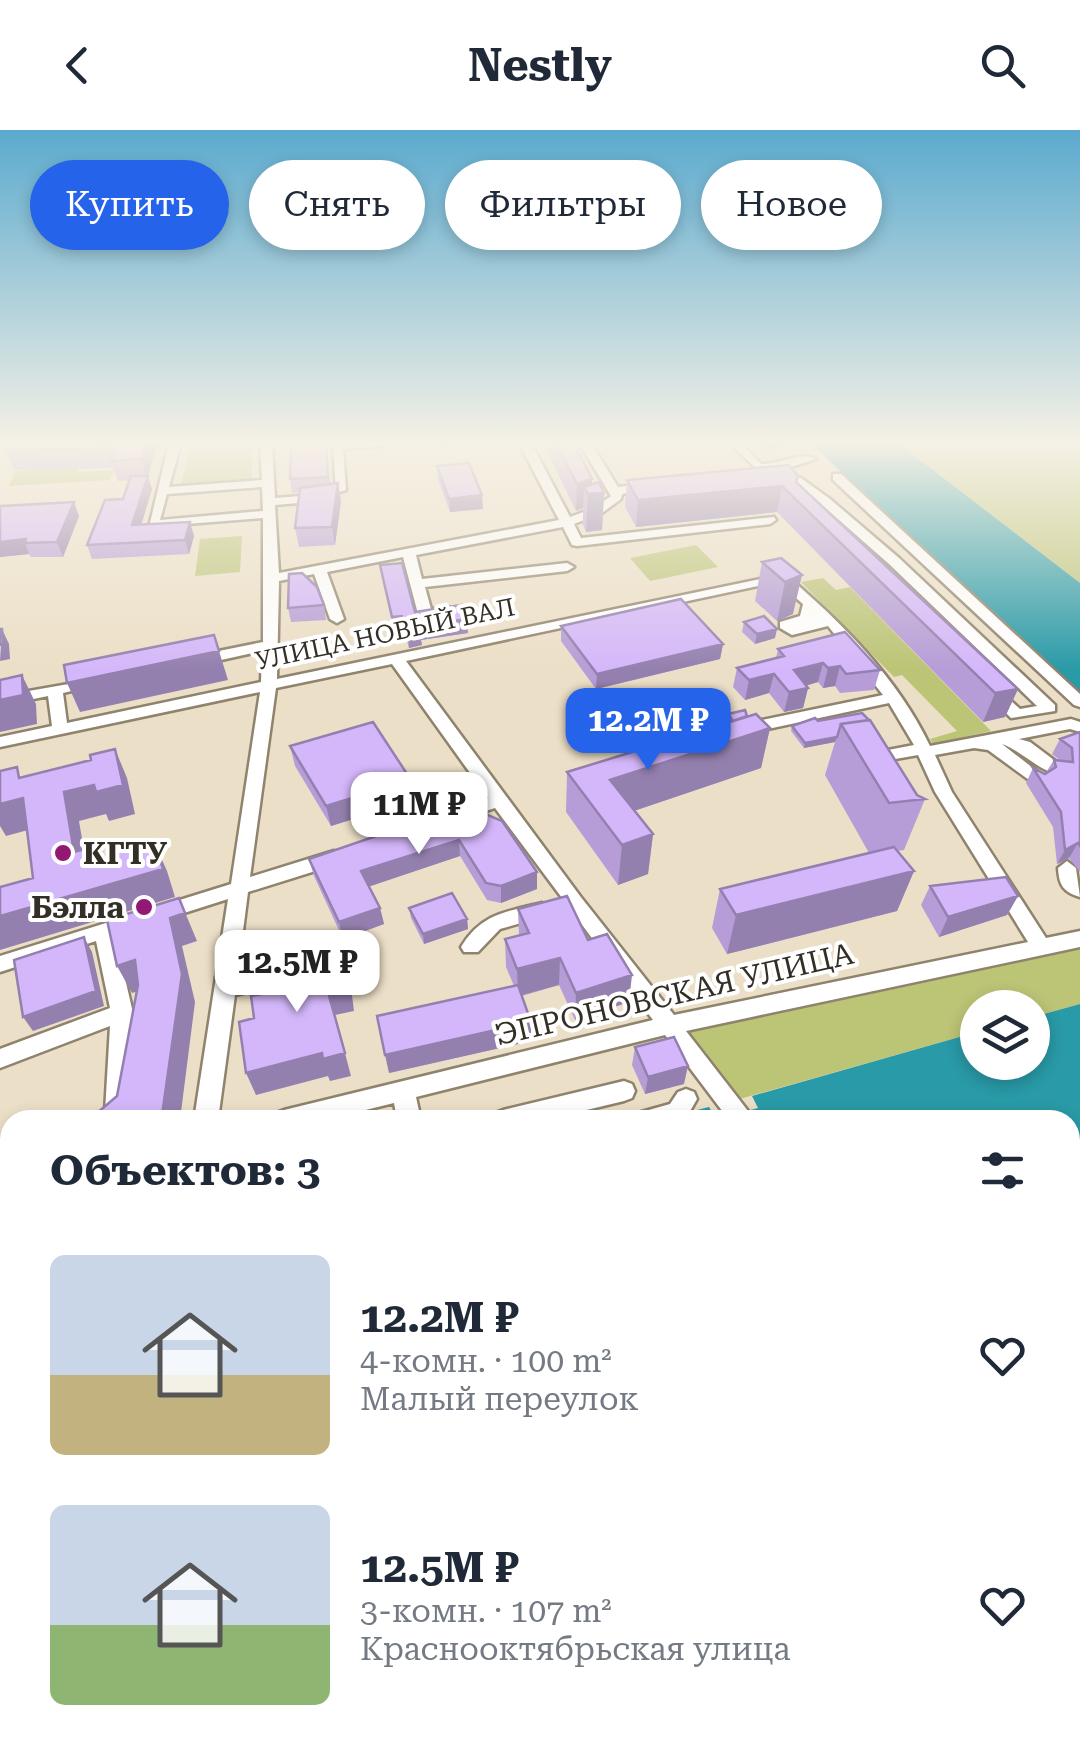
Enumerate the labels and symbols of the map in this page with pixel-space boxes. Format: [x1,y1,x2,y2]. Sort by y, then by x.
street label: УЛИЦА НОВЫЙ ВАЛ [253,592,517,676]
pin: 12.2M ₽ [556,688,740,773]
pin: 11M ₽ [349,772,489,857]
place label: КГТУ [83,836,168,871]
marker: КГТУ [52,842,74,864]
place label: Бэлла [31,890,124,925]
marker: Бэлла [133,896,155,918]
pin: 12.5M ₽ [205,930,389,1015]
street label: ЭПРОНОВСКАЯ УЛИЦА [491,936,857,1052]

